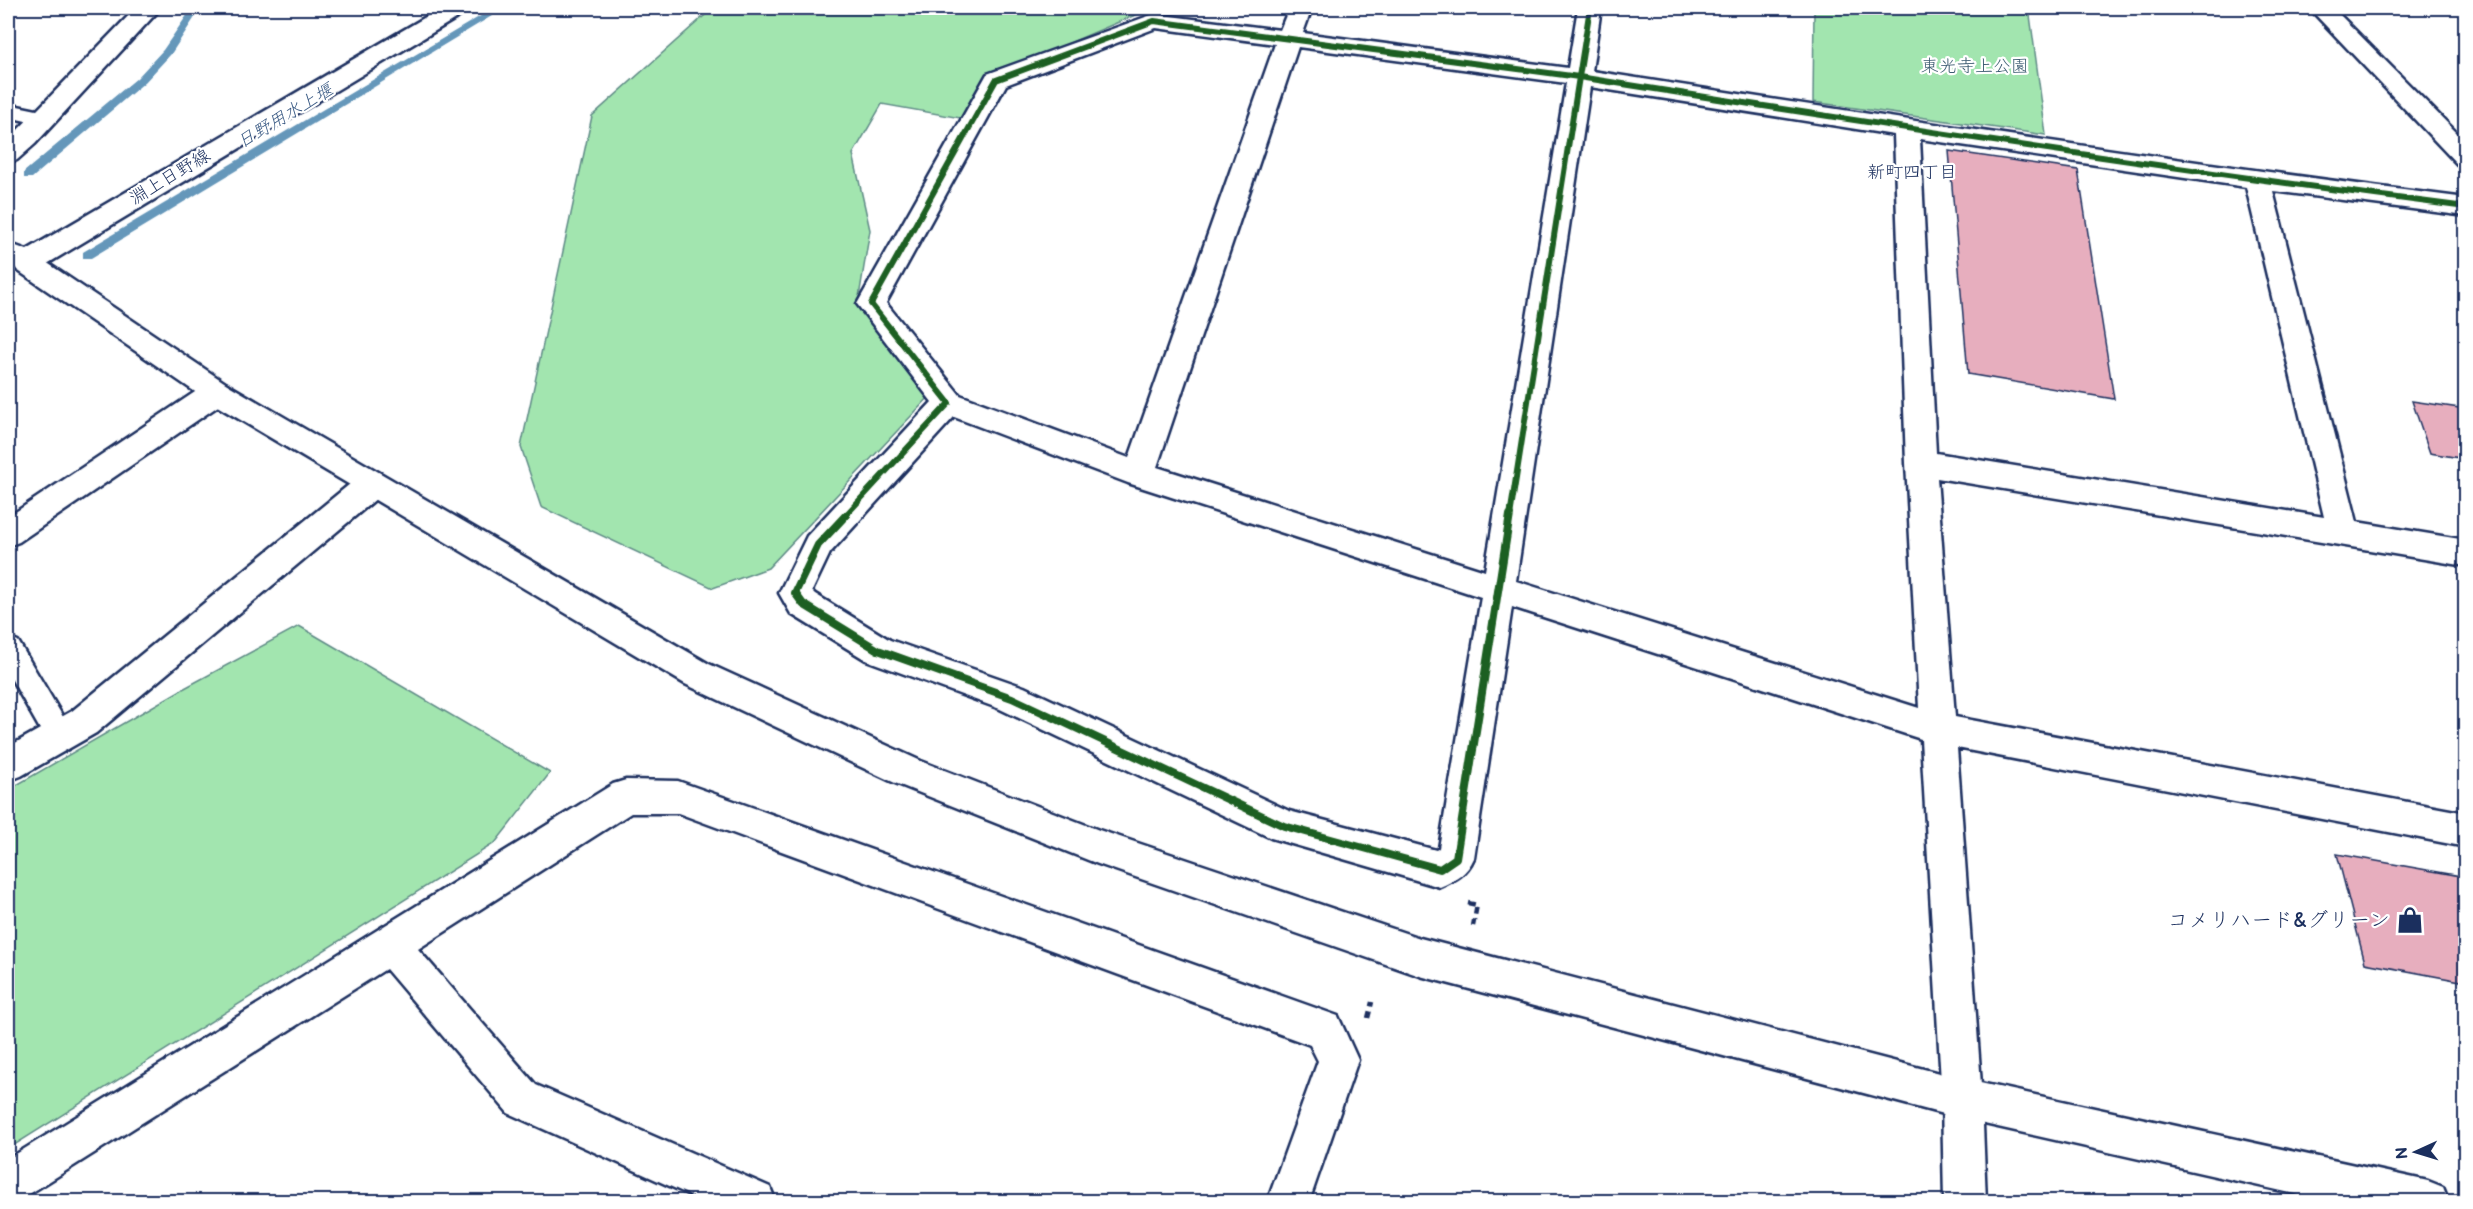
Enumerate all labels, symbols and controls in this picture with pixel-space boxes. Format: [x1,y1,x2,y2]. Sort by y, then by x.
park label: 東光寺上公園 [1921,56,2029,77]
water label: 日野用水上堰 [233,78,338,153]
street label: 淵上日野線 [126,145,214,209]
district label: 新町四丁目 [1867,162,1957,183]
shop icon: コメリハード&グリーン [2395,905,2425,935]
place label: コメリハード&グリーン [2167,908,2390,933]
north arrow [2386,1122,2446,1182]
text: N [2393,1146,2412,1160]

